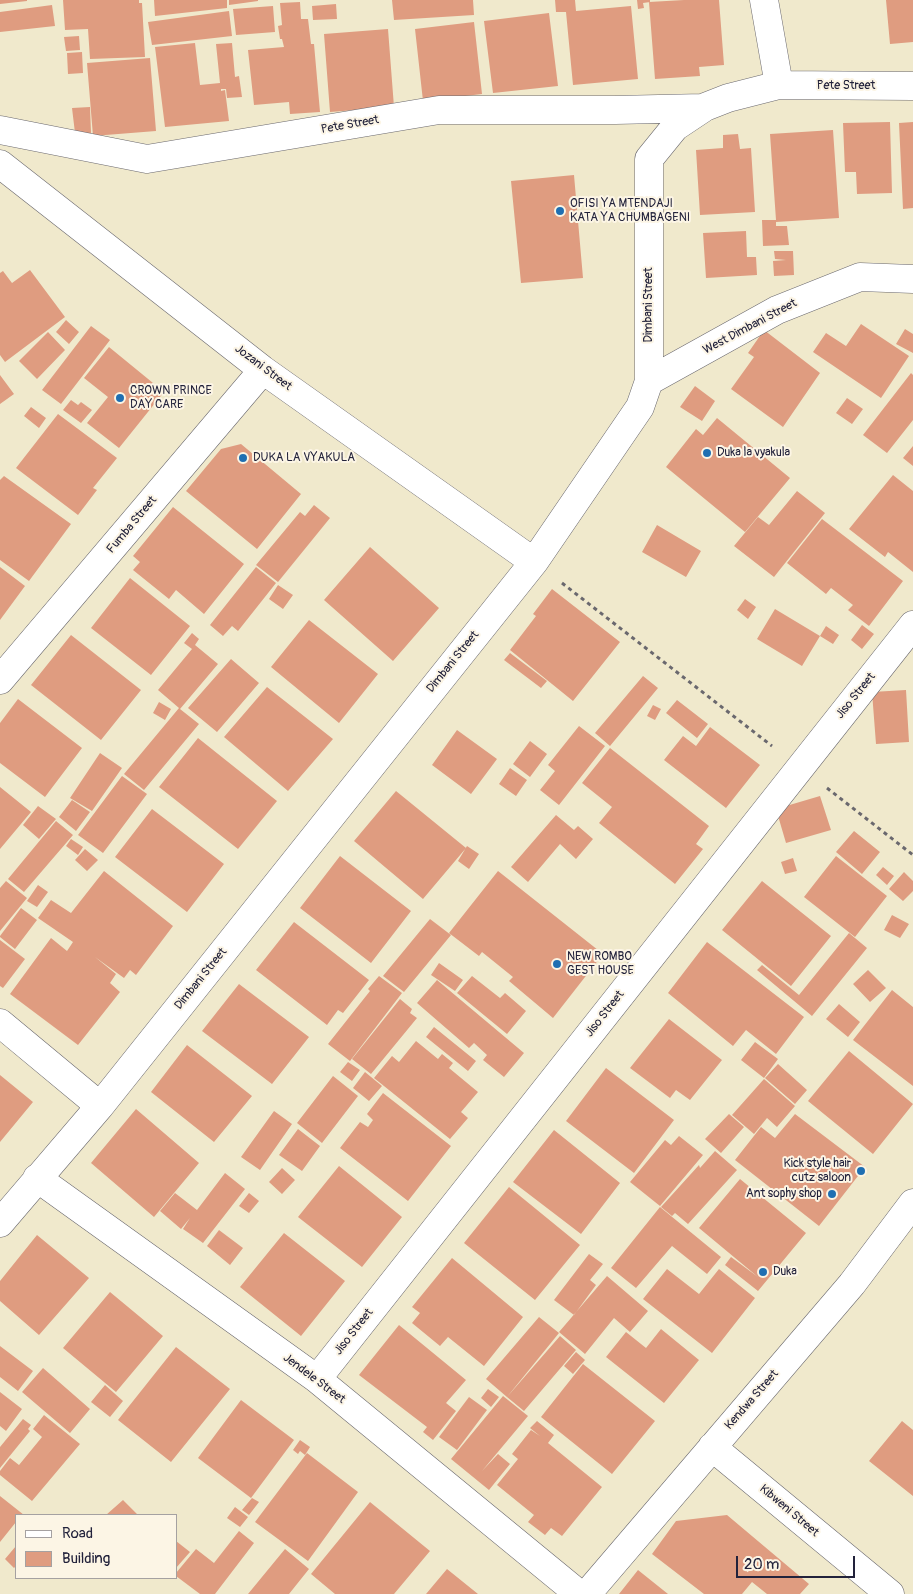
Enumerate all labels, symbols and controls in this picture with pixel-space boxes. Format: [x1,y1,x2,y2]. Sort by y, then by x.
street label: Pete Street [817,79,875,93]
street label: Pete Street [320,113,380,137]
place label: OFISI YA MTENDAJI KATA YA CHUMBAGENI [570,197,690,225]
marker: OFISI YA MTENDAJI KATA YA CHUMBAGENI [554,205,566,217]
street label: Dimbani Street [642,267,656,343]
street label: West Dimbani Street [701,296,799,358]
street label: Jozani Street [232,342,294,394]
place label: CROWN PRINCE DAY CARE [130,384,212,412]
marker: CROWN PRINCE DAY CARE [114,392,126,404]
place label: Duka la vyakula [717,446,790,460]
marker: Duka la vyakula [701,447,713,459]
place label: DUKA LA VYAKULA [253,451,355,465]
marker: DUKA LA VYAKULA [237,452,249,464]
street label: Fumba Street [104,493,160,557]
street label: Dimbani Street [424,628,482,696]
street label: Jiso Street [833,670,879,722]
street label: Dimbani Street [172,945,230,1013]
place label: NEW ROMBO GEST HOUSE [567,950,634,978]
marker: NEW ROMBO GEST HOUSE [551,958,563,970]
street label: Jiso Street [582,988,628,1040]
place label: Kick style hair cutz saloon [784,1157,851,1185]
marker: Kick style hair cutz saloon [855,1165,867,1177]
place label: Ant sophy shop [746,1187,822,1201]
marker: Ant sophy shop [826,1188,838,1200]
place label: Duka [773,1265,797,1279]
marker: Duka [757,1266,769,1278]
street label: Jiso Street [331,1306,377,1358]
street label: Jendele Street [280,1351,348,1407]
street label: Kendwa Street [722,1367,782,1433]
street label: Kibweni Street [756,1482,822,1540]
legend [15,1514,178,1579]
text: Road [62,1524,93,1543]
scale bar [738,1546,857,1578]
text: Building [62,1549,110,1568]
text: 20 m [744,1555,779,1574]

